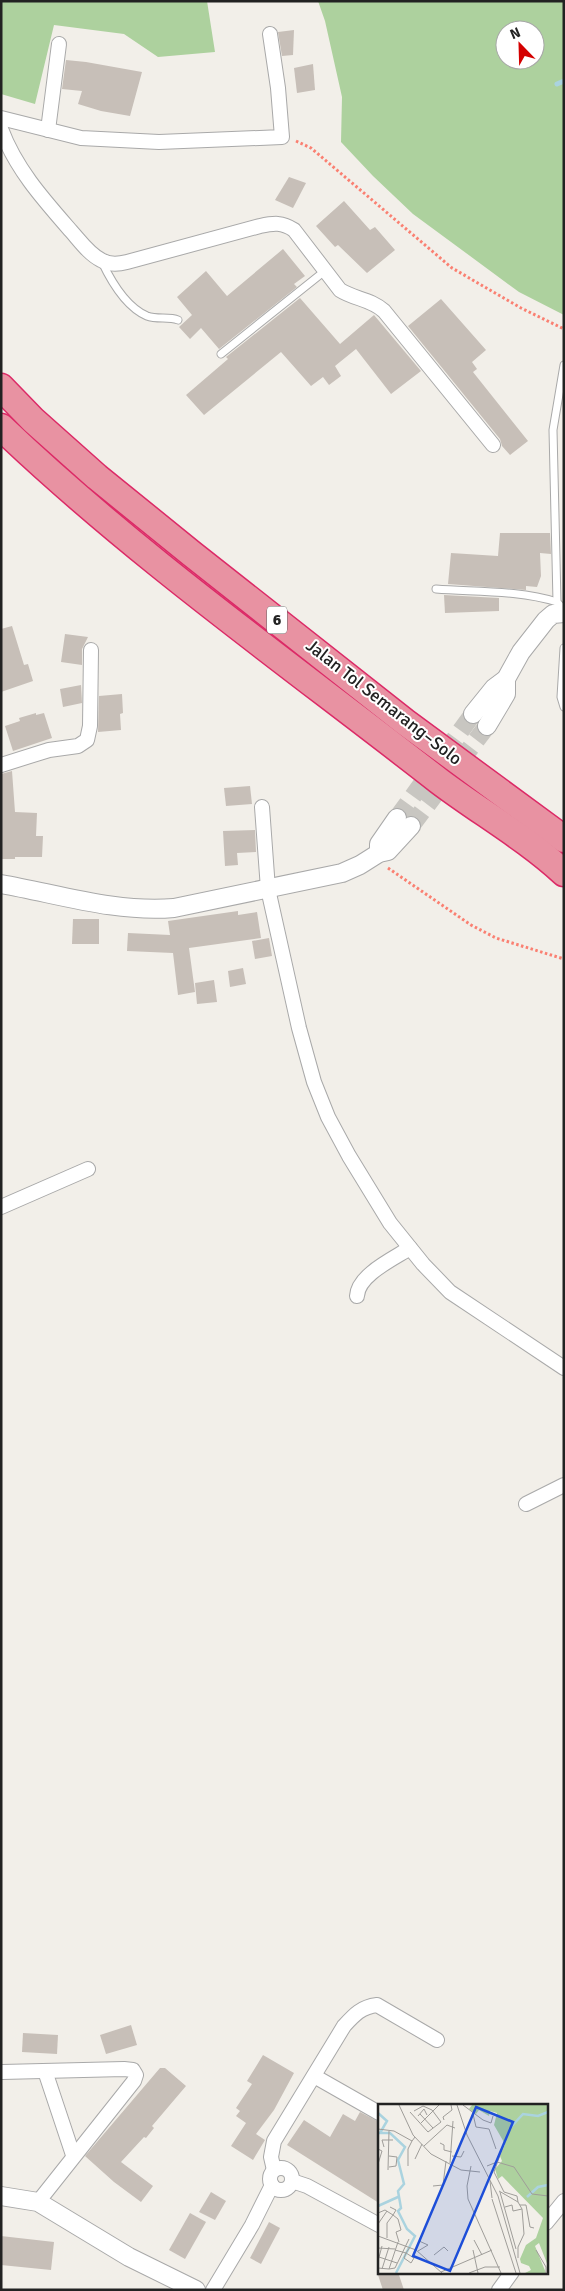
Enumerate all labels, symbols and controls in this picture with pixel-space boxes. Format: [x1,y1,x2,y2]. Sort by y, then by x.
north arrow [495,20,545,70]
text: N [507,24,523,43]
road number: 6 [267,606,287,634]
street label: Jalan Tol Semarang–Solo [302,634,466,770]
inset map [378,2104,548,2274]

